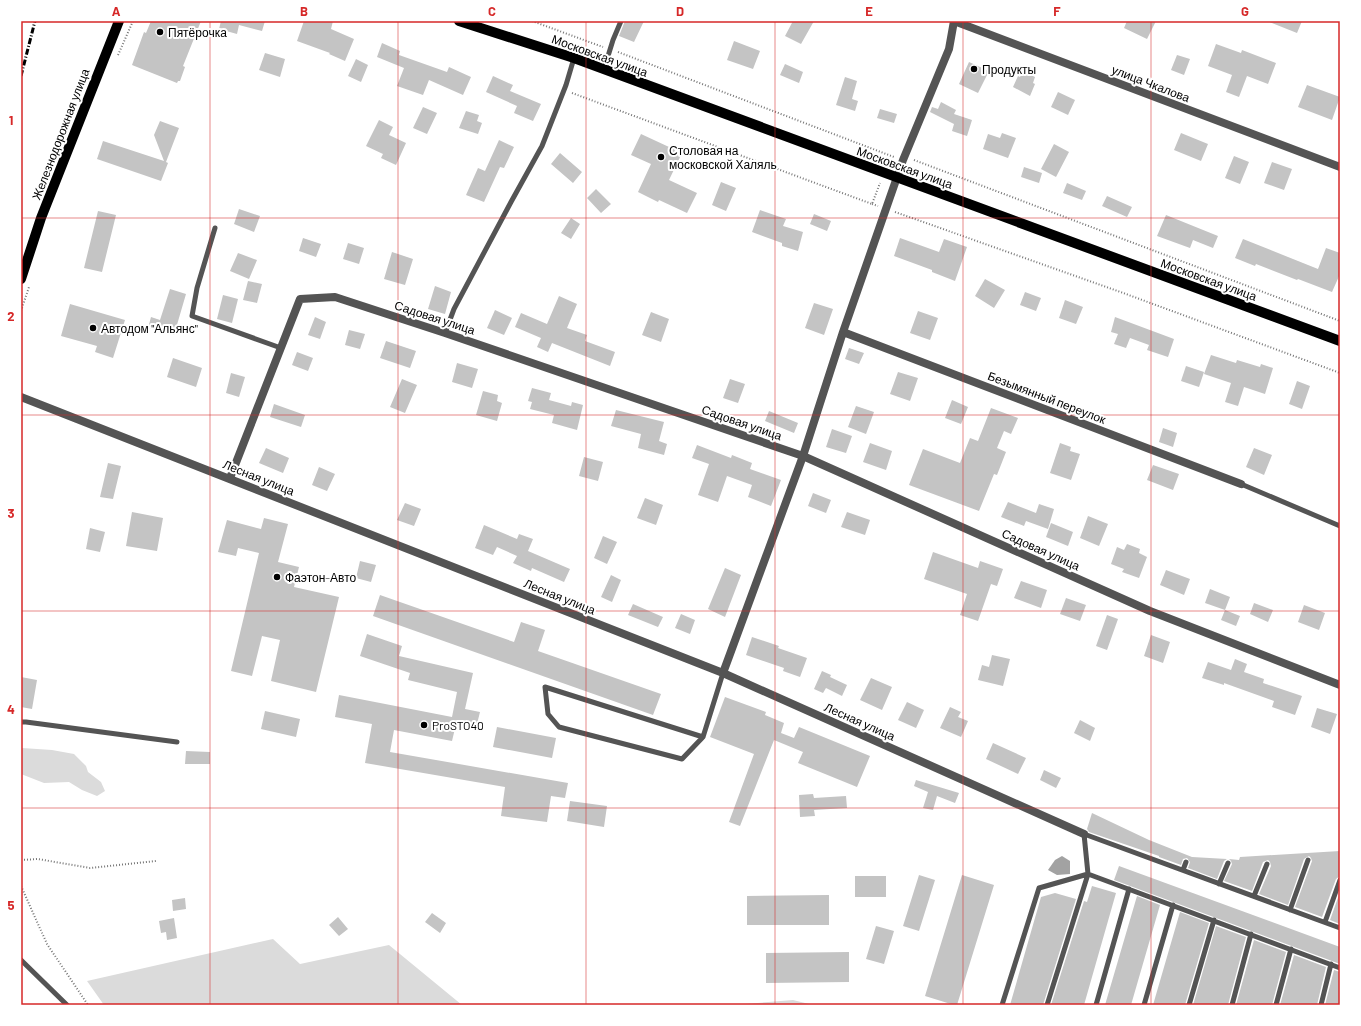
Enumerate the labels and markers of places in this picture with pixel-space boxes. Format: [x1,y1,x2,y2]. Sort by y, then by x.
place label: Пятёрочка [168,25,227,40]
marker: Пятёрочка [155,27,165,37]
place label: Продукты [982,62,1036,77]
marker: Продукты [969,64,979,74]
place label: Столовая на московской Халяль [669,143,777,171]
marker: Столовая на московской Халяль [656,152,666,162]
place label: Автодом "Альянс" [101,321,198,336]
marker: Автодом "Альянс" [88,323,98,333]
place label: Фаэтон-Авто [285,570,357,584]
marker: Фаэтон-Авто [272,572,282,582]
place label: ProSTO40 [432,718,484,732]
marker: ProSTO40 [419,720,429,730]

